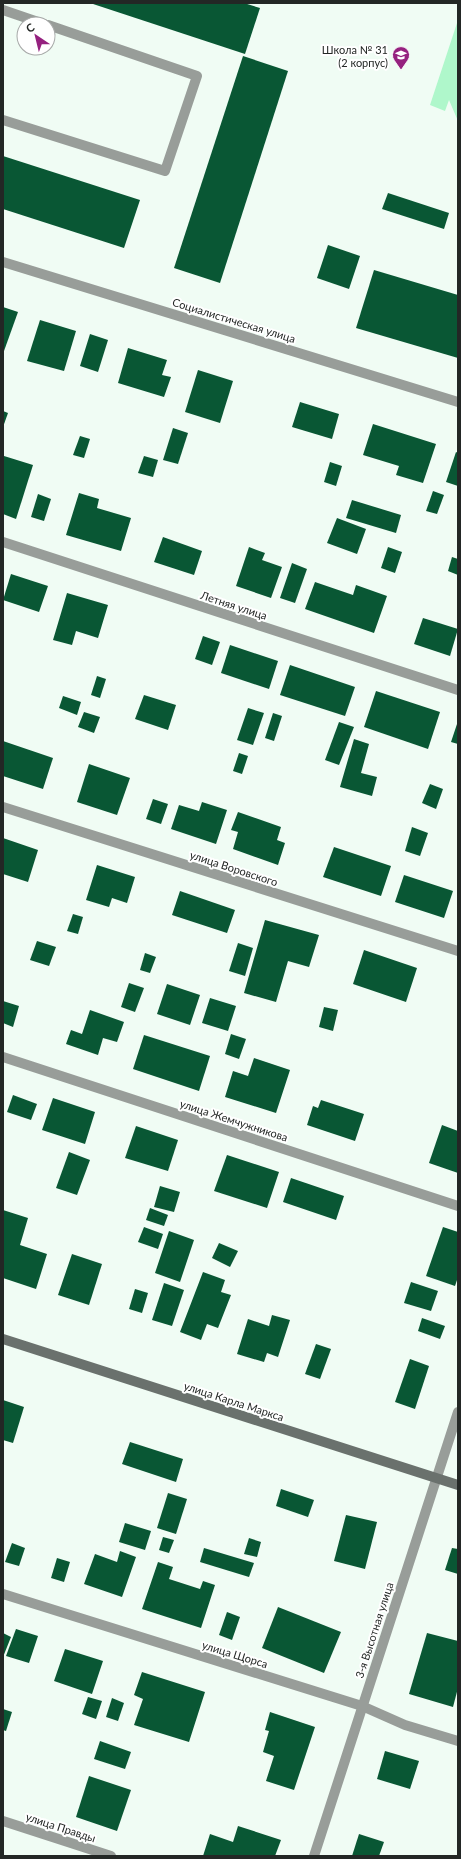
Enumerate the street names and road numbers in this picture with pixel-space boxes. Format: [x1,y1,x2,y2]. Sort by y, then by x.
street label: Социалистическая улица [171,295,297,345]
street label: Летняя улица [198,588,269,622]
street label: улица Воровского [188,848,280,888]
street label: улица Жемчужникова [178,1096,290,1144]
street label: улица Карла Маркса [182,1379,286,1423]
street label: 3-я Высотная улица [352,1580,396,1680]
street label: улица Щорса [201,1638,269,1670]
street label: улица Правды [24,1810,98,1844]

